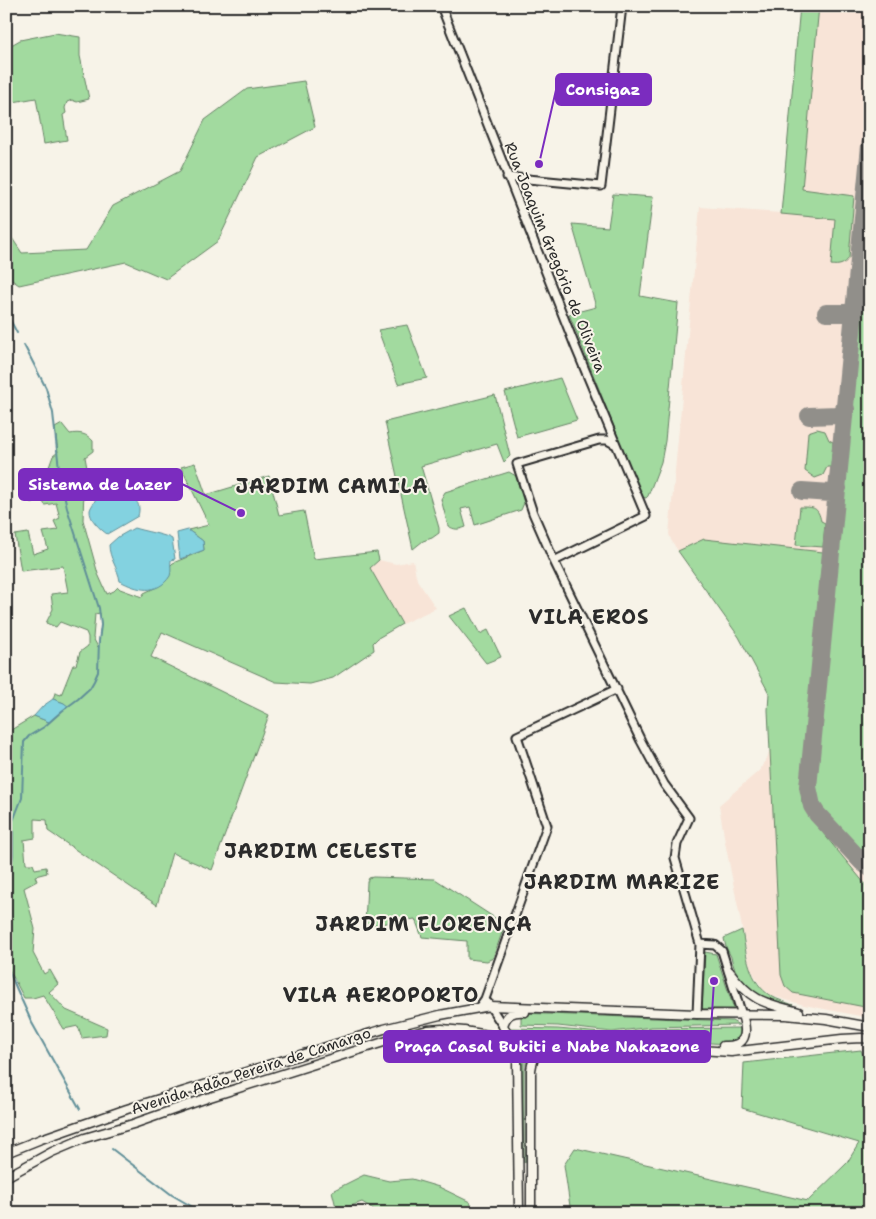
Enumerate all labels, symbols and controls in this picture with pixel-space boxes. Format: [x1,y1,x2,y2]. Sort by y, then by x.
callout: Consigaz [556,74,651,105]
text: Consigaz [565,79,641,100]
street label: Rua Joaquim Gregório de Oliveira [500,139,611,376]
callout: Sistema de Lazer [19,469,182,500]
district label: JARDIM CAMILA [235,473,429,499]
text: Sistema de Lazer [28,474,172,495]
district label: VILA EROS [529,604,649,630]
district label: JARDIM CELESTE [224,838,418,864]
district label: JARDIM MARIZE [524,869,720,895]
district label: JARDIM FLORENÇA [315,911,533,937]
district label: VILA AEROPORTO [283,982,479,1008]
street label: Avenida Adão Pereira de Camargo [129,1023,373,1119]
callout: Praça Casal Bukiti e Nabe Nakazone [384,1031,710,1062]
text: Praça Casal Bukiti e Nabe Nakazone [394,1036,700,1057]

